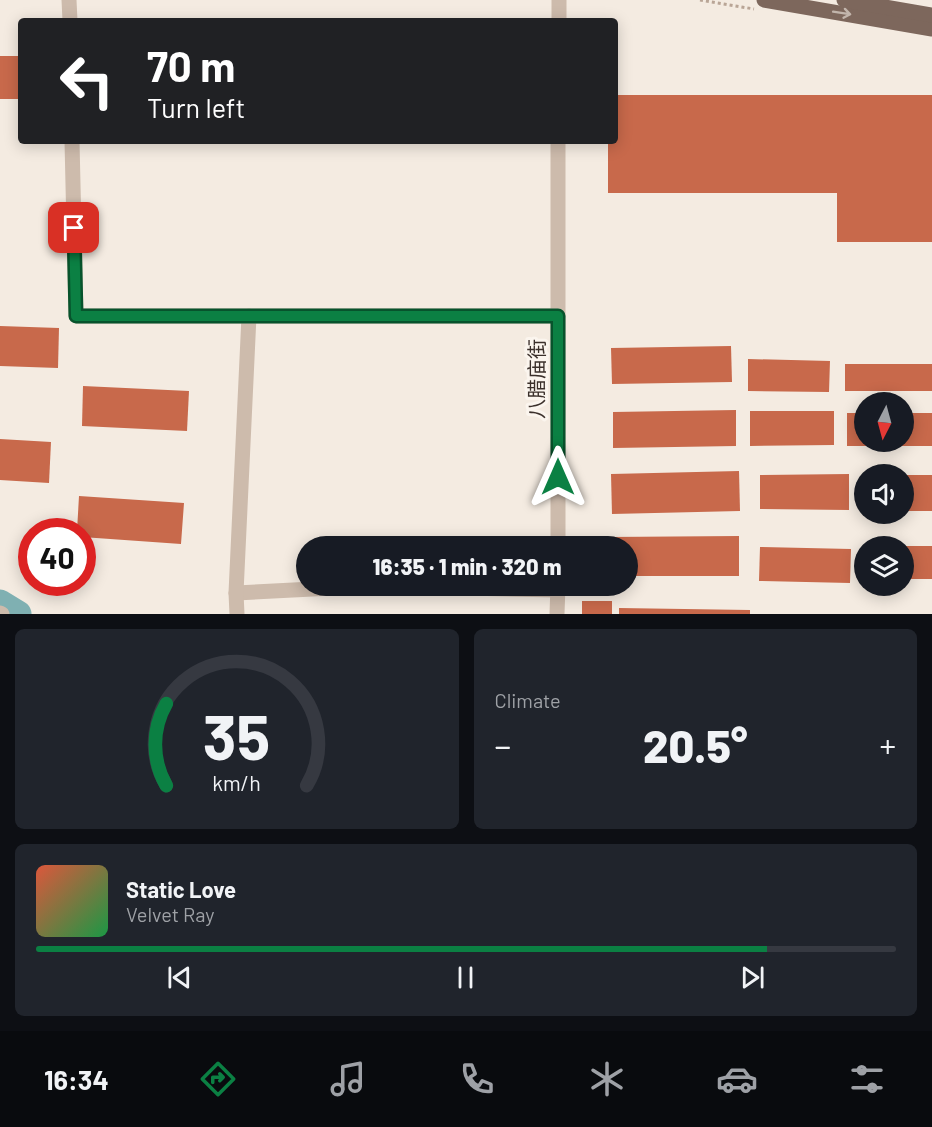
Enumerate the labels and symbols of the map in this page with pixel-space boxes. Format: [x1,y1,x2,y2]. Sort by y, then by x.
one-way arrow [832,8,852,19]
pin [48,202,99,253]
street label: 八腊庙街 [524,339,548,419]
north arrow [854,392,914,452]
position arrow [526,445,590,509]
speed limit sign: 40 [18,518,96,596]

